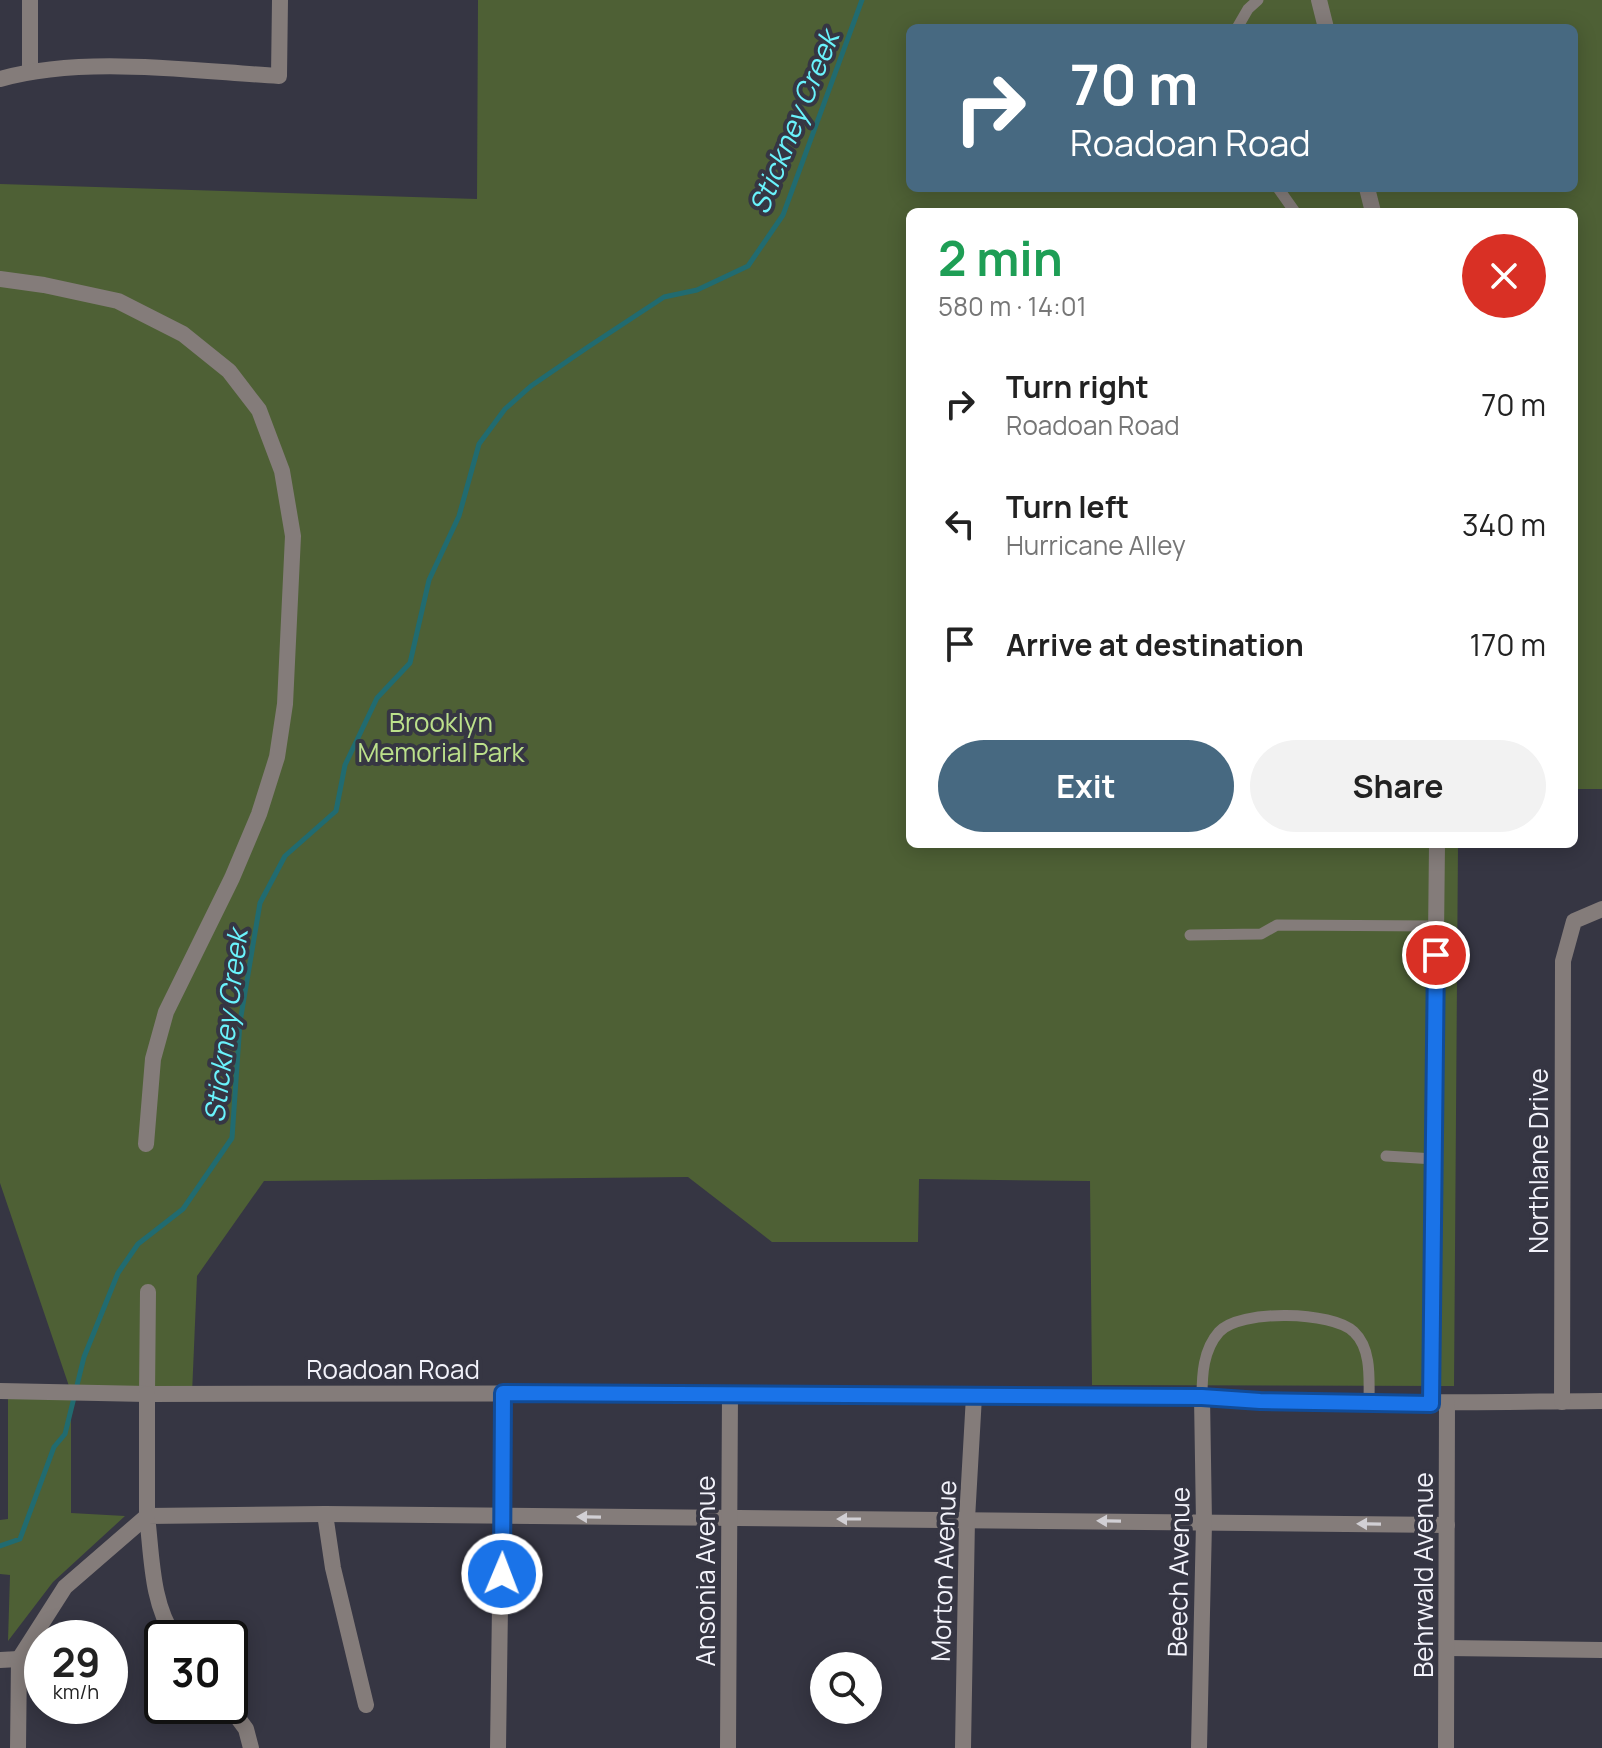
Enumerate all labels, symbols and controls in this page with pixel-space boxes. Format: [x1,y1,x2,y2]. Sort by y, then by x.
water label: Stickney Creek [739,21,848,219]
text: 70 m [1070,45,1198,122]
icon: right [938,56,1042,160]
text: Roadoan Road [1070,118,1311,167]
text: 2 min [938,225,1063,290]
button: close [1462,234,1546,318]
text: 580 m · 14:01 [938,288,1087,324]
text: Turn right [1006,366,1149,407]
icon: right [938,382,982,426]
text: 70 m [1481,384,1546,425]
text: Roadoan Road [1006,407,1180,443]
text: Turn left [1006,486,1129,527]
icon: left [938,502,982,546]
text: 340 m [1462,504,1546,545]
text: Hurricane Alley [1006,527,1186,563]
icon: arrive [938,622,982,666]
text: Arrive at destination [1006,624,1304,665]
text: 170 m [1469,624,1546,665]
park label: Brooklyn Memorial Park [358,704,526,770]
button: Exit [938,740,1234,832]
button: Share [1250,740,1546,832]
pin [1402,921,1470,989]
water label: Stickney Creek [194,923,256,1125]
icon: arrive [1414,933,1458,977]
street label: Northlane Drive [1520,1068,1556,1254]
street label: Roadoan Road [306,1351,480,1387]
street label: Behrwald Avenue [1405,1472,1441,1678]
street label: Ansonia Avenue [687,1475,723,1667]
street label: Morton Avenue [922,1480,964,1662]
street label: Beech Avenue [1159,1487,1197,1657]
one-way arrow [576,1511,601,1523]
one-way arrow [836,1513,861,1525]
one-way arrow [1096,1515,1121,1527]
one-way arrow [1356,1518,1381,1530]
position arrow [460,1532,544,1616]
speed limit sign: 30 [144,1620,248,1724]
text: 29 [52,1634,100,1689]
map controls [810,1652,882,1724]
button: search [810,1652,882,1724]
text: km/h [53,1678,99,1705]

